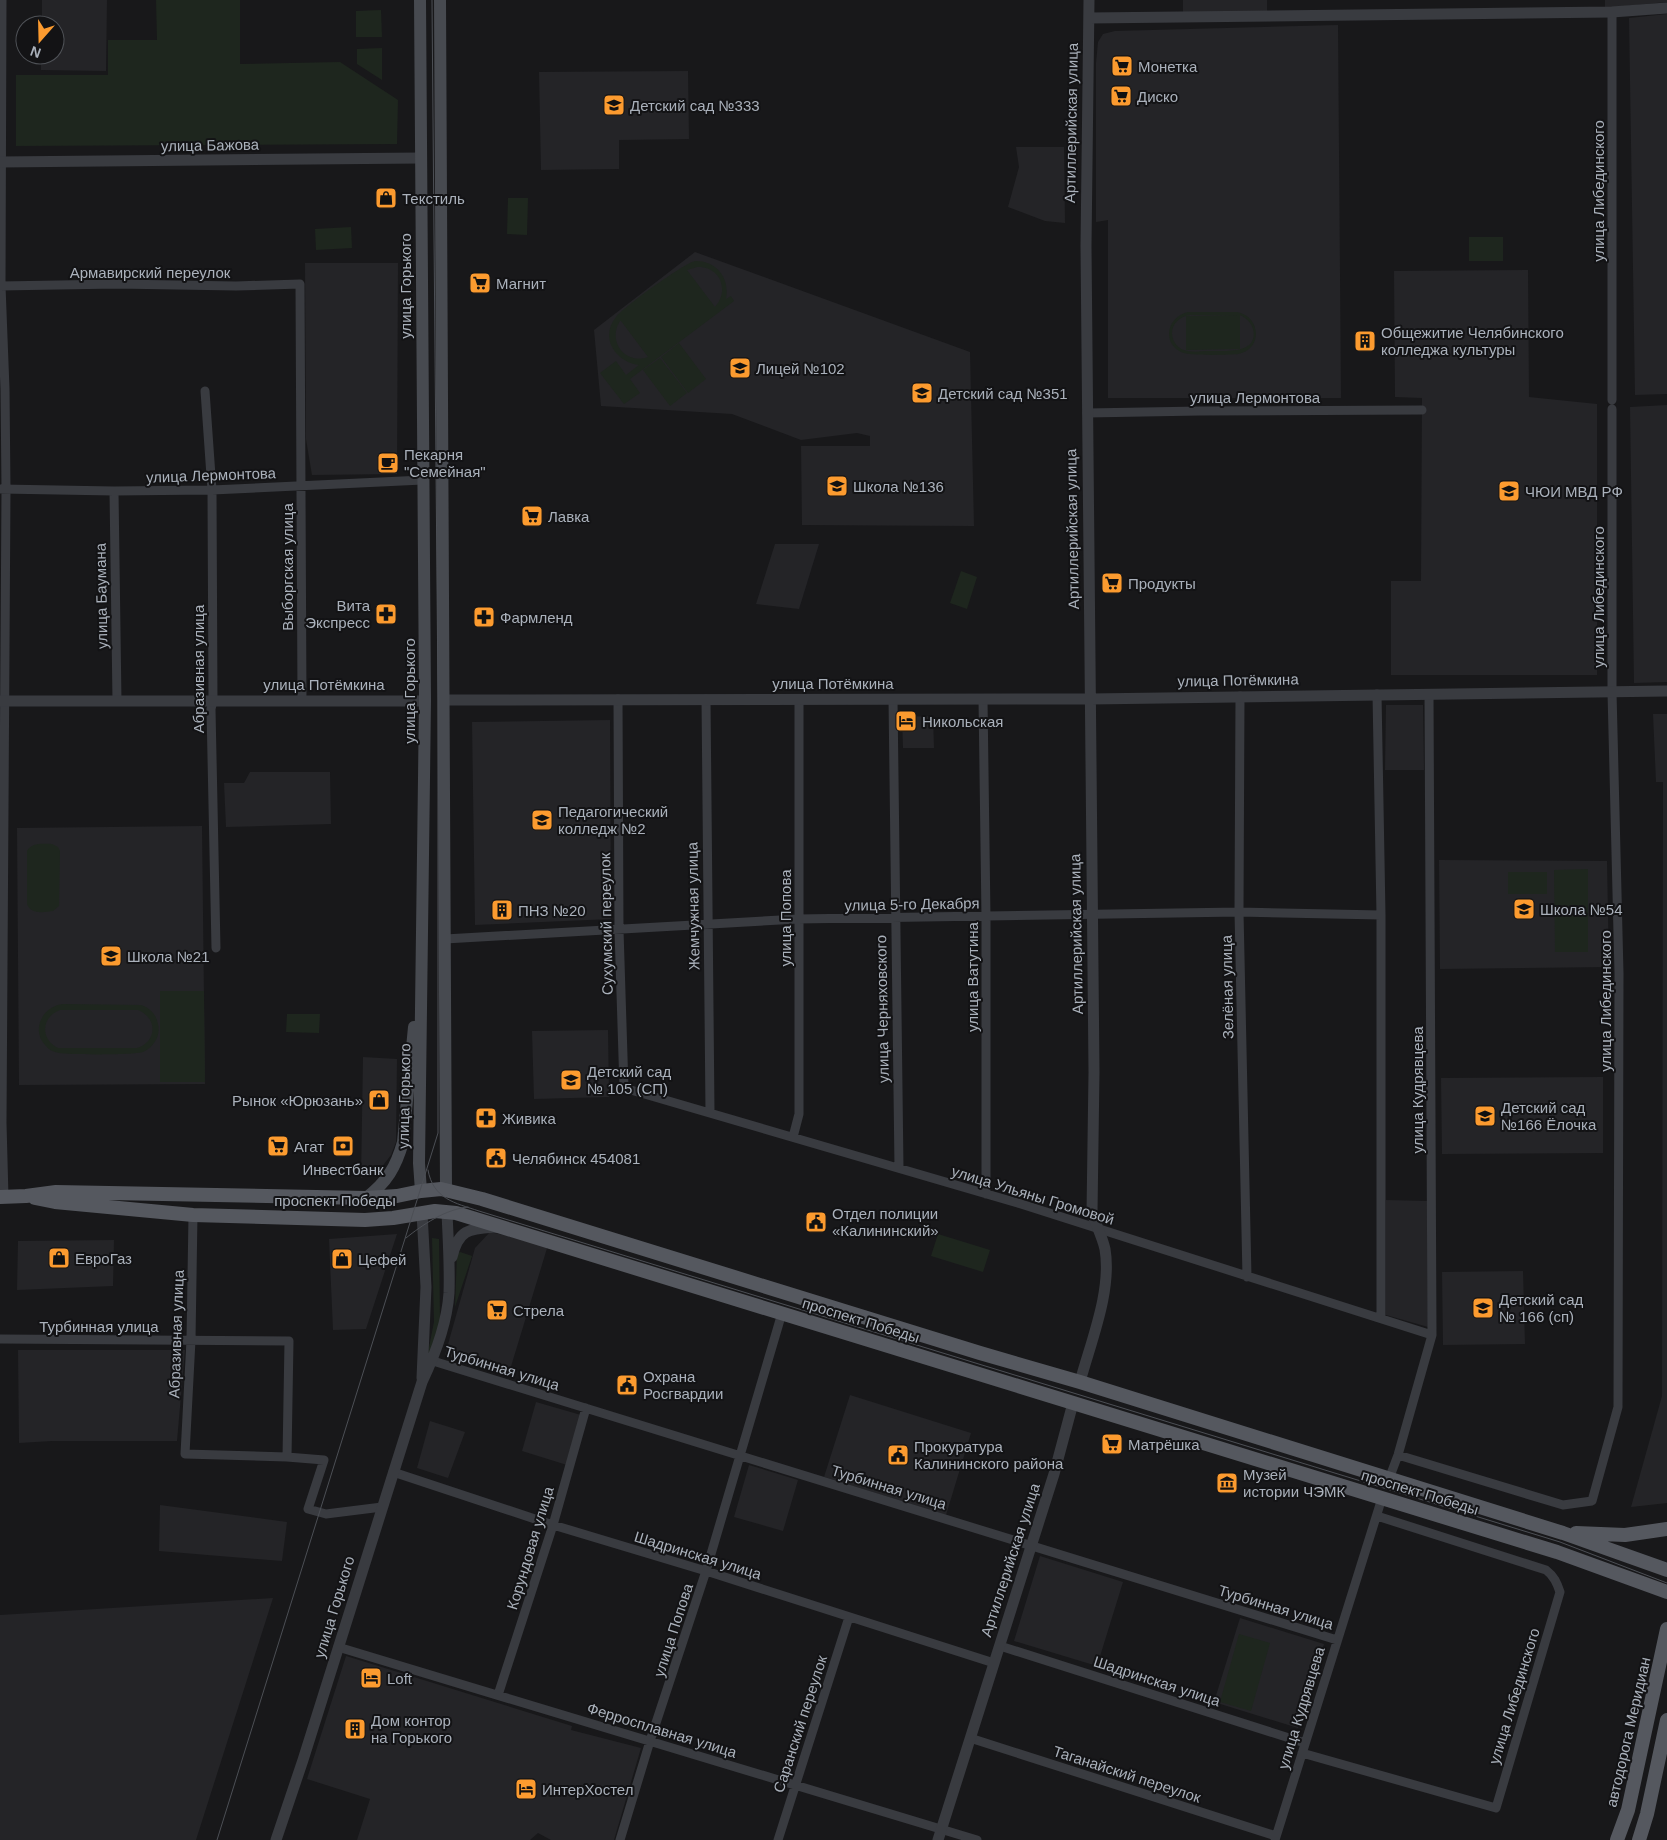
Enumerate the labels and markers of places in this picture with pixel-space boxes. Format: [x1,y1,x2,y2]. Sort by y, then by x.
supermarket icon: Монетка [1110,54,1134,78]
place label: Монетка [1138,58,1198,75]
supermarket icon: Диско [1109,84,1133,108]
place label: Диско [1137,88,1178,105]
school or university icon: Детский сад №333 [602,93,626,117]
place label: Детский сад №333 [630,97,760,114]
shop icon: Текстиль [374,186,398,210]
place label: Текстиль [402,190,465,207]
supermarket icon: Магнит [468,271,492,295]
place label: Магнит [496,275,546,292]
place label: Общежитие Челябинского колледжа культуры [1381,324,1564,358]
building icon: Общежитие Челябинского колледжа культуры [1353,329,1377,353]
school or university icon: Лицей №102 [728,356,752,380]
place label: Лицей №102 [756,360,845,377]
school or university icon: Детский сад №351 [910,381,934,405]
place label: Детский сад №351 [938,385,1068,402]
place label: Пекарня "Семейная" [404,446,486,480]
cafe icon: Пекарня "Семейная" [376,451,400,475]
school or university icon: Школа №136 [825,474,849,498]
place label: Школа №136 [853,478,944,495]
school or university icon: ЧЮИ МВД РФ [1497,479,1521,503]
place label: ЧЮИ МВД РФ [1525,483,1623,500]
supermarket icon: Лавка [520,504,544,528]
place label: Лавка [548,508,590,525]
supermarket icon: Продукты [1100,571,1124,595]
place label: Продукты [1128,575,1196,592]
place label: Вита Экспресс [305,597,371,631]
pharmacy icon: Вита Экспресс [374,602,398,626]
pharmacy icon: Фармленд [472,605,496,629]
place label: Фармленд [500,609,573,626]
hotel icon: Никольская [894,709,918,733]
place label: Никольская [922,713,1003,730]
place label: Педагогический колледж №2 [558,803,668,837]
school or university icon: Педагогический колледж №2 [530,808,554,832]
school or university icon: Школа №54 [1512,897,1536,921]
building icon: ПНЗ №20 [490,898,514,922]
place label: Школа №54 [1540,901,1623,918]
place label: ПНЗ №20 [518,902,586,919]
school or university icon: Школа №21 [99,944,123,968]
place label: Школа №21 [127,948,210,965]
place label: Детский сад № 105 (СП) [587,1063,672,1097]
school or university icon: Детский сад № 105 (СП) [559,1068,583,1092]
shop icon: Рынок «Юрюзань» [367,1088,391,1112]
place label: Рынок «Юрюзань» [232,1092,363,1109]
place label: Детский сад №166 Ёлочка [1501,1099,1597,1133]
school or university icon: Детский сад №166 Ёлочка [1473,1104,1497,1128]
pharmacy icon: Живика [474,1106,498,1130]
place label: Живика [502,1110,556,1127]
supermarket icon: Агат [266,1134,290,1158]
bank icon: Инвестбанк [331,1134,355,1158]
place label: Агат [294,1138,324,1155]
public building icon: Челябинск 454081 [484,1146,508,1170]
place label: Челябинск 454081 [512,1150,640,1167]
place label: Инвестбанк [302,1161,384,1178]
place label: Отдел полиции «Калининский» [832,1205,939,1239]
public building icon: Отдел полиции «Калининский» [804,1210,828,1234]
shop icon: ЕвроГаз [47,1246,71,1270]
shop icon: Цефей [330,1247,354,1271]
place label: ЕвроГаз [75,1250,132,1267]
place label: Цефей [358,1251,407,1268]
place label: Детский сад № 166 (сп) [1499,1291,1584,1325]
school or university icon: Детский сад № 166 (сп) [1471,1296,1495,1320]
supermarket icon: Стрела [485,1298,509,1322]
place label: Стрела [513,1302,565,1319]
place label: Охрана Росгвардии [643,1368,723,1402]
public building icon: Охрана Росгвардии [615,1373,639,1397]
supermarket icon: Матрёшка [1100,1432,1124,1456]
place label: Матрёшка [1128,1436,1200,1453]
place label: Прокуратура Калининского района [914,1438,1064,1472]
public building icon: Прокуратура Калининского района [886,1443,910,1467]
place label: Музей истории ЧЭМК [1243,1466,1345,1500]
museum icon: Музей истории ЧЭМК [1215,1471,1239,1495]
hotel icon: Loft [359,1666,383,1690]
place label: Loft [387,1670,413,1687]
place label: Дом контор на Горького [371,1712,452,1746]
building icon: Дом контор на Горького [343,1717,367,1741]
hotel icon: ИнтерХостел [514,1777,538,1801]
place label: ИнтерХостел [542,1781,633,1798]

